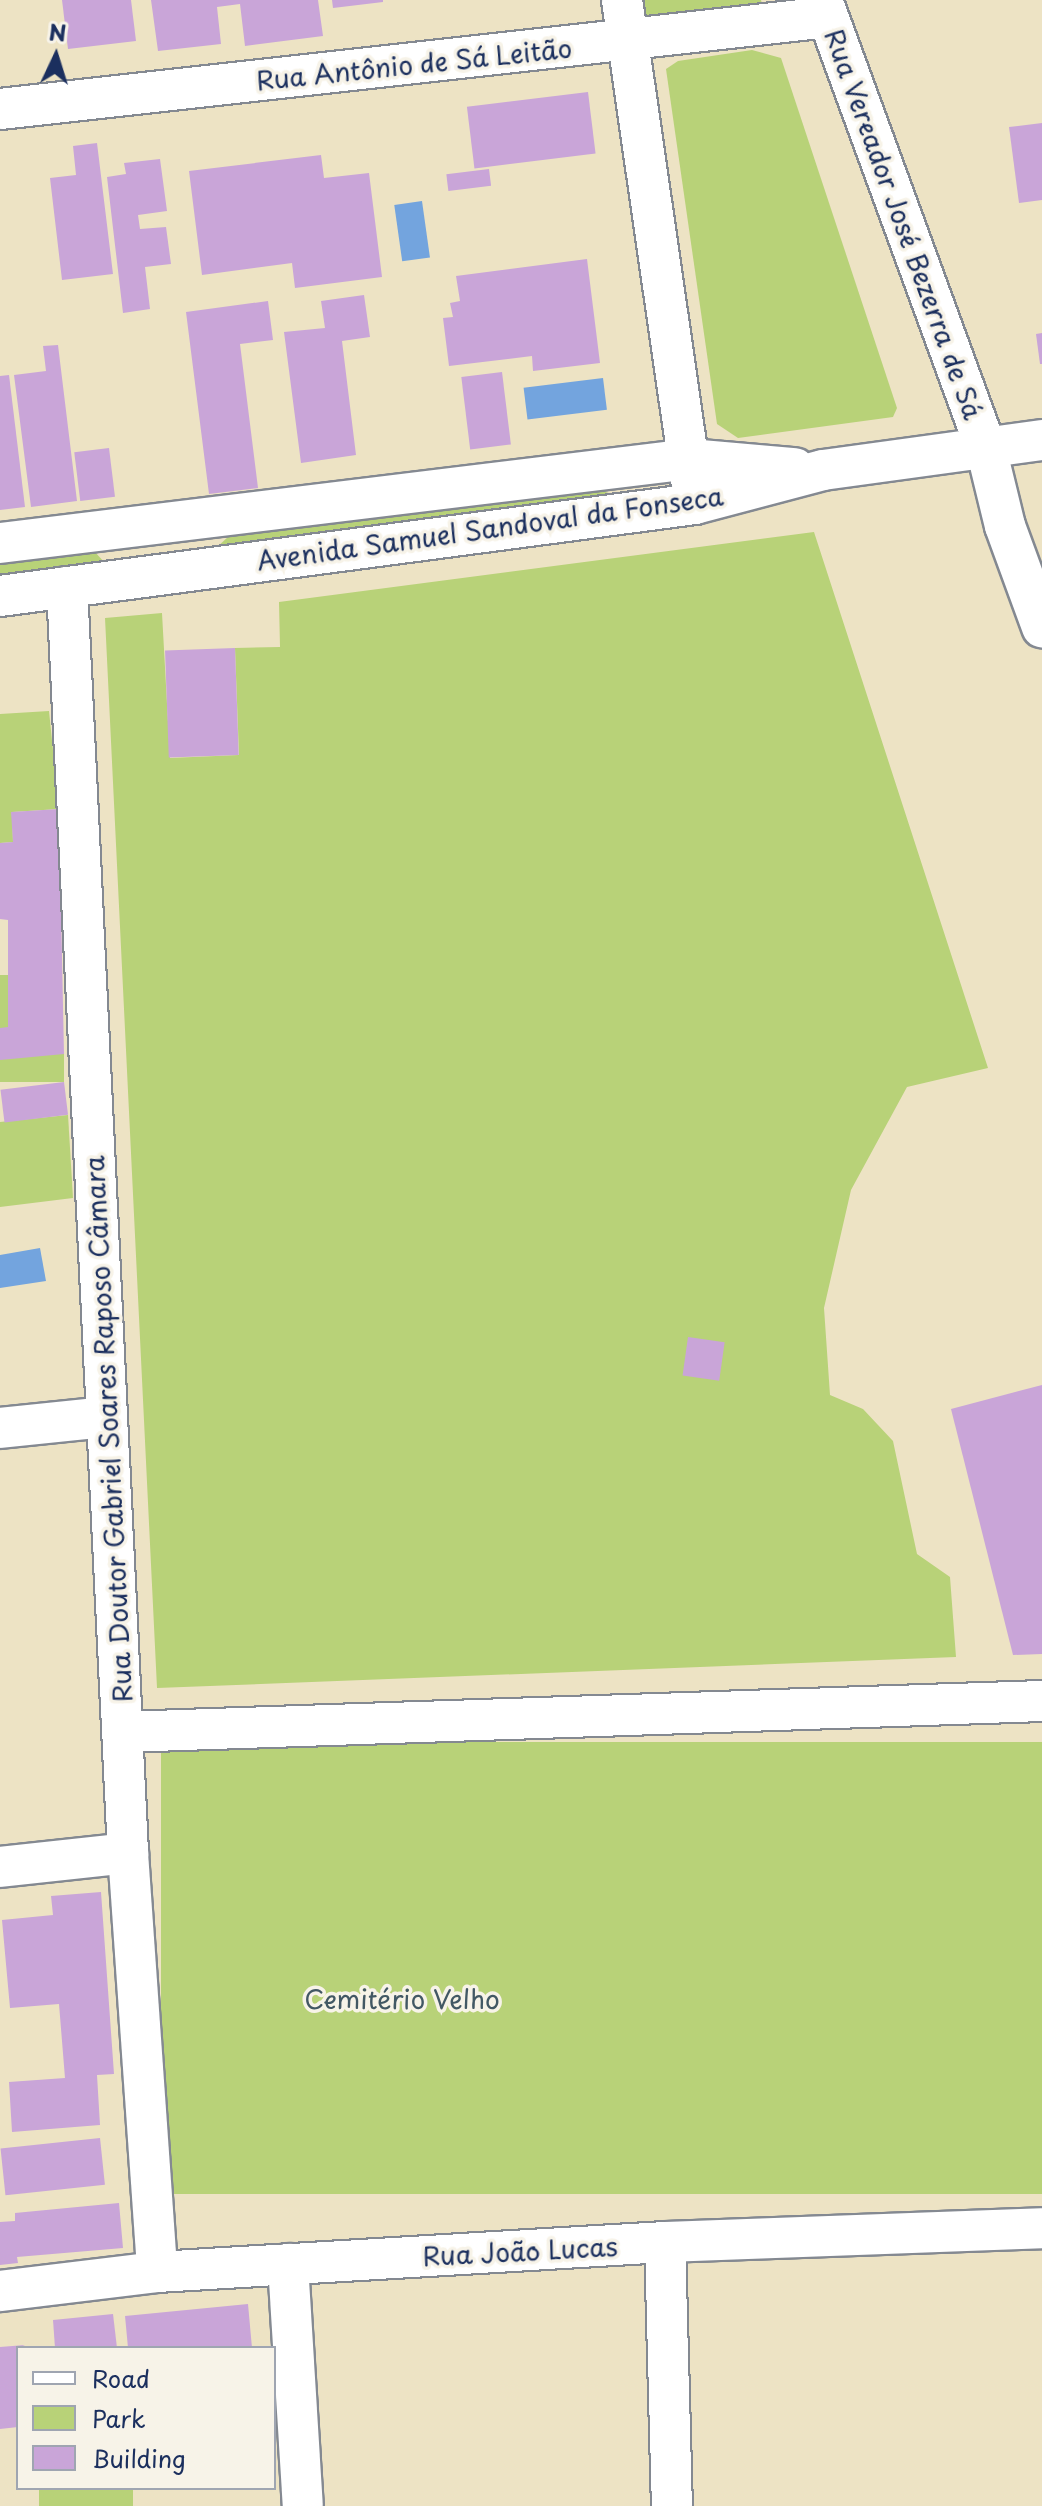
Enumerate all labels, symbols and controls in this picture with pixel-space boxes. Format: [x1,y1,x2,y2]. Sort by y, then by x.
text: N [48,14,68,49]
north arrow [16,16,96,96]
street label: Rua Vereador José Bezerra de Sá [818,23,990,425]
street label: Rua Antônio de Sá Leitão [253,32,575,96]
street label: Avenida Samuel Sandoval da Fonseca [254,480,726,576]
street label: Rua Doutor Gabriel Soares Raposo Câmara [78,1154,138,1704]
park label: Cemitério Velho [304,1983,500,2015]
street label: Rua João Lucas [421,2230,619,2272]
legend [16,2346,276,2490]
text: Road [92,2360,150,2396]
text: Park [92,2400,146,2436]
text: Building [92,2440,186,2476]

